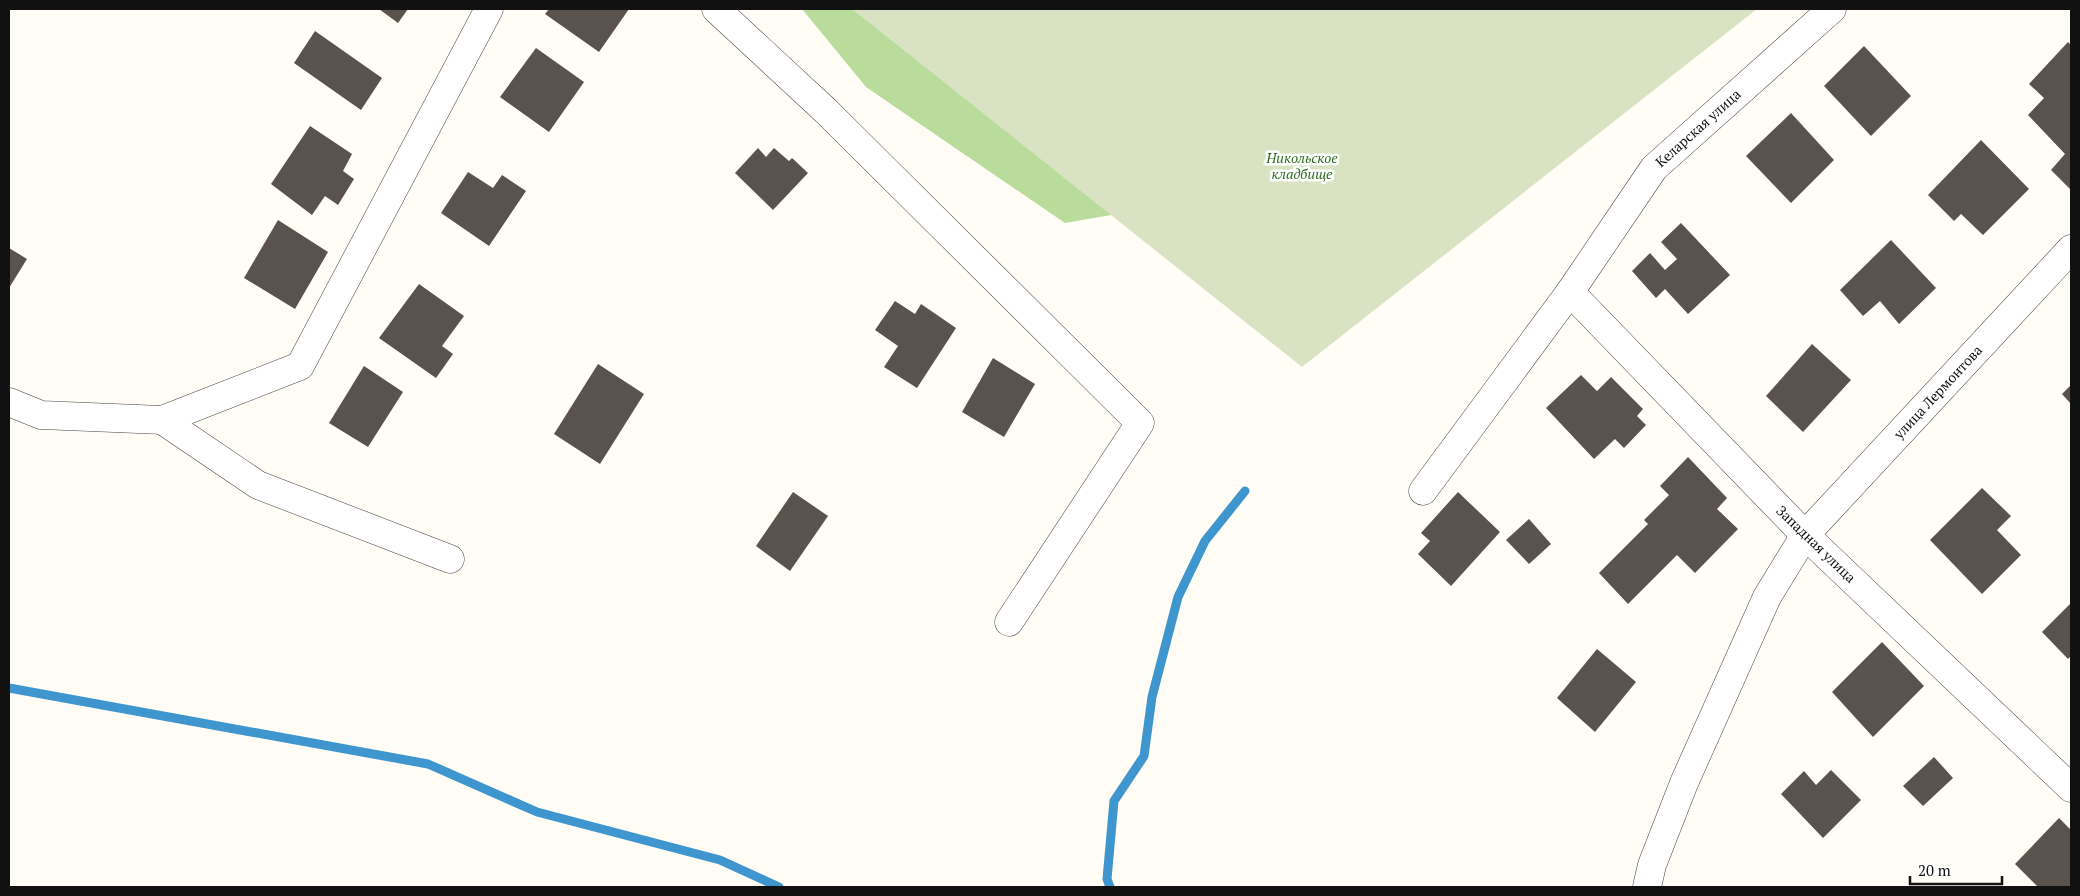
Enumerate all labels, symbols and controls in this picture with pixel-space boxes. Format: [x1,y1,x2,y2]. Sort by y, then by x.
street label: Келарская улица [1651,84,1744,171]
park label: Никольское кладбище [1265,148,1338,183]
street label: улица Лермонтова [1888,341,1986,443]
street label: Западная улица [1773,501,1860,586]
scale bar [1910,854,2002,886]
text: 20 m [1918,860,1951,880]

